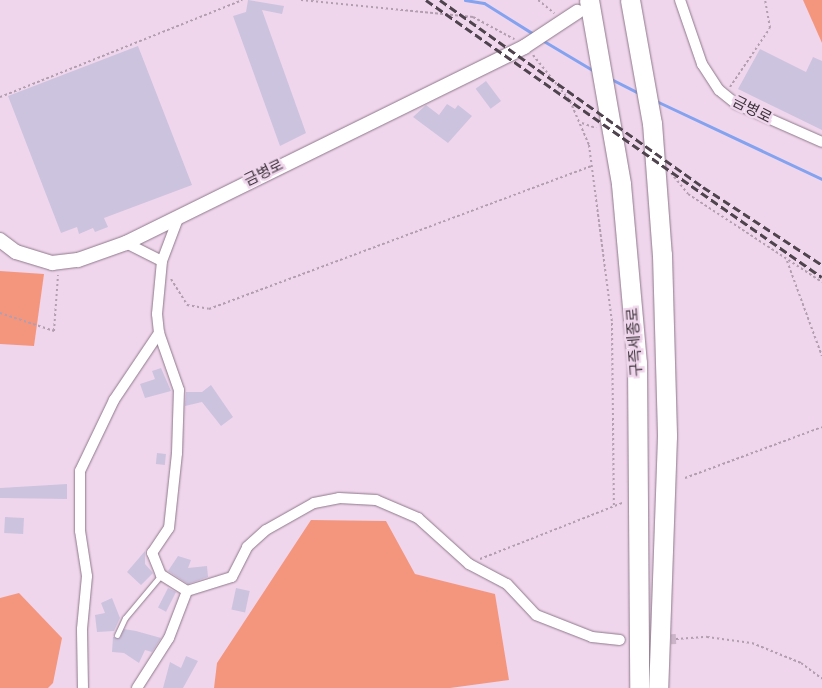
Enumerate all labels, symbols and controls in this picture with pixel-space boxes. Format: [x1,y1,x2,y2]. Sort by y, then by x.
street label: 금병로 [729,93,775,127]
street label: 금병로 [241,156,287,190]
street label: 구즉세종로 [624,307,646,377]

